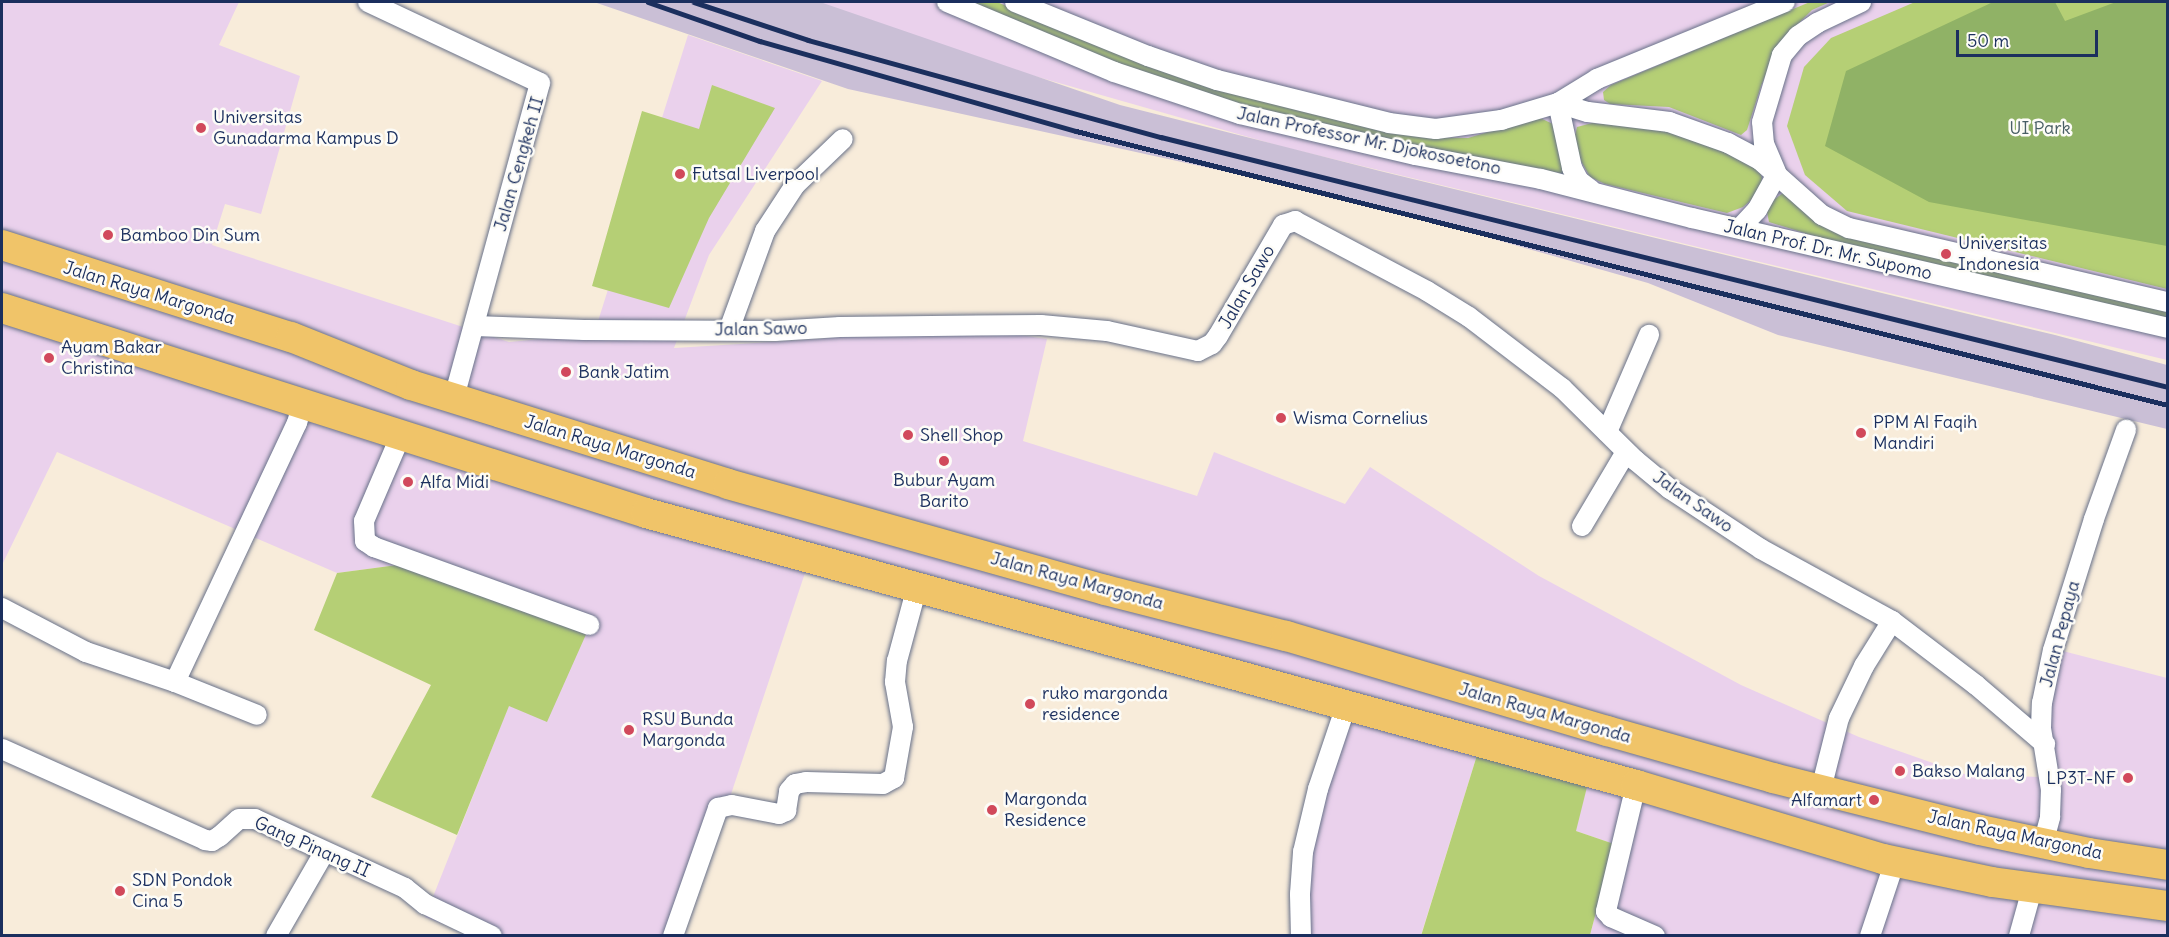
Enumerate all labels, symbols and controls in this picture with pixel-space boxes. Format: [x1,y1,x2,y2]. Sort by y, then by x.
scale bar [1959,18,2102,56]
text: 50 m [1967,29,2009,52]
street label: Jalan Cengkeh II [489,94,549,234]
street label: Jalan Professor Mr. Djokosoetono [1235,102,1503,180]
place label: Universitas Gunadarma Kampus D [213,107,399,150]
park label: UI Park [2009,117,2071,139]
marker: Universitas Gunadarma Kampus D [194,121,208,135]
place label: Futsal Liverpool [692,163,819,185]
marker: Futsal Liverpool [673,167,687,181]
street label: Jalan Prof. Dr. Mr. Supomo [1722,216,1934,284]
place label: Bamboo Din Sum [120,224,260,246]
marker: Bamboo Din Sum [101,228,115,242]
place label: Universitas Indonesia [1958,233,2047,276]
street label: Jalan Sawo [1214,241,1280,333]
marker: Universitas Indonesia [1939,247,1953,261]
street label: Jalan Raya Margonda [61,257,237,329]
street label: Jalan Sawo [714,317,808,341]
place label: Ayam Bakar Christina [61,337,162,380]
marker: Ayam Bakar Christina [42,351,56,365]
place label: Bank Jatim [578,361,669,383]
marker: Bank Jatim [559,365,573,379]
place label: Wisma Cornelius [1293,407,1428,429]
street label: Jalan Raya Margonda [522,411,698,483]
marker: Wisma Cornelius [1274,411,1288,425]
place label: PPM Al Faqih Mandiri [1873,412,1977,454]
place label: Shell Shop [920,424,1003,446]
marker: PPM Al Faqih Mandiri [1854,426,1868,440]
marker: Shell Shop [901,428,915,442]
marker: Bubur Ayam Barito [937,454,951,468]
street label: Jalan Sawo [1649,466,1737,538]
place label: Bubur Ayam Barito [893,470,995,512]
place label: Alfa Midi [420,471,489,493]
marker: Alfa Midi [401,475,415,489]
street label: Jalan Raya Margonda [988,548,1166,614]
street label: Jalan Pepaya [2035,578,2085,690]
street label: Jalan Raya Margonda [1456,678,1634,748]
place label: ruko margonda residence [1042,683,1168,726]
marker: ruko margonda residence [1023,697,1037,711]
place label: RSU Bunda Margonda [642,709,734,752]
marker: RSU Bunda Margonda [620,721,638,739]
place label: Bakso Malang [1912,760,2025,782]
marker: Bakso Malang [1893,764,1907,778]
place label: LP3T-NF [2046,767,2116,789]
marker: LP3T-NF [2121,771,2135,785]
place label: Margonda Residence [1004,789,1087,832]
place label: Alfamart [1791,789,1862,811]
marker: Alfamart [1867,793,1881,807]
marker: Margonda Residence [985,803,999,817]
street label: Jalan Raya Margonda [1926,806,2104,864]
street label: Gang Pinang II [251,812,373,882]
place label: SDN Pondok Cina 5 [132,870,232,912]
marker: SDN Pondok Cina 5 [113,884,127,898]

